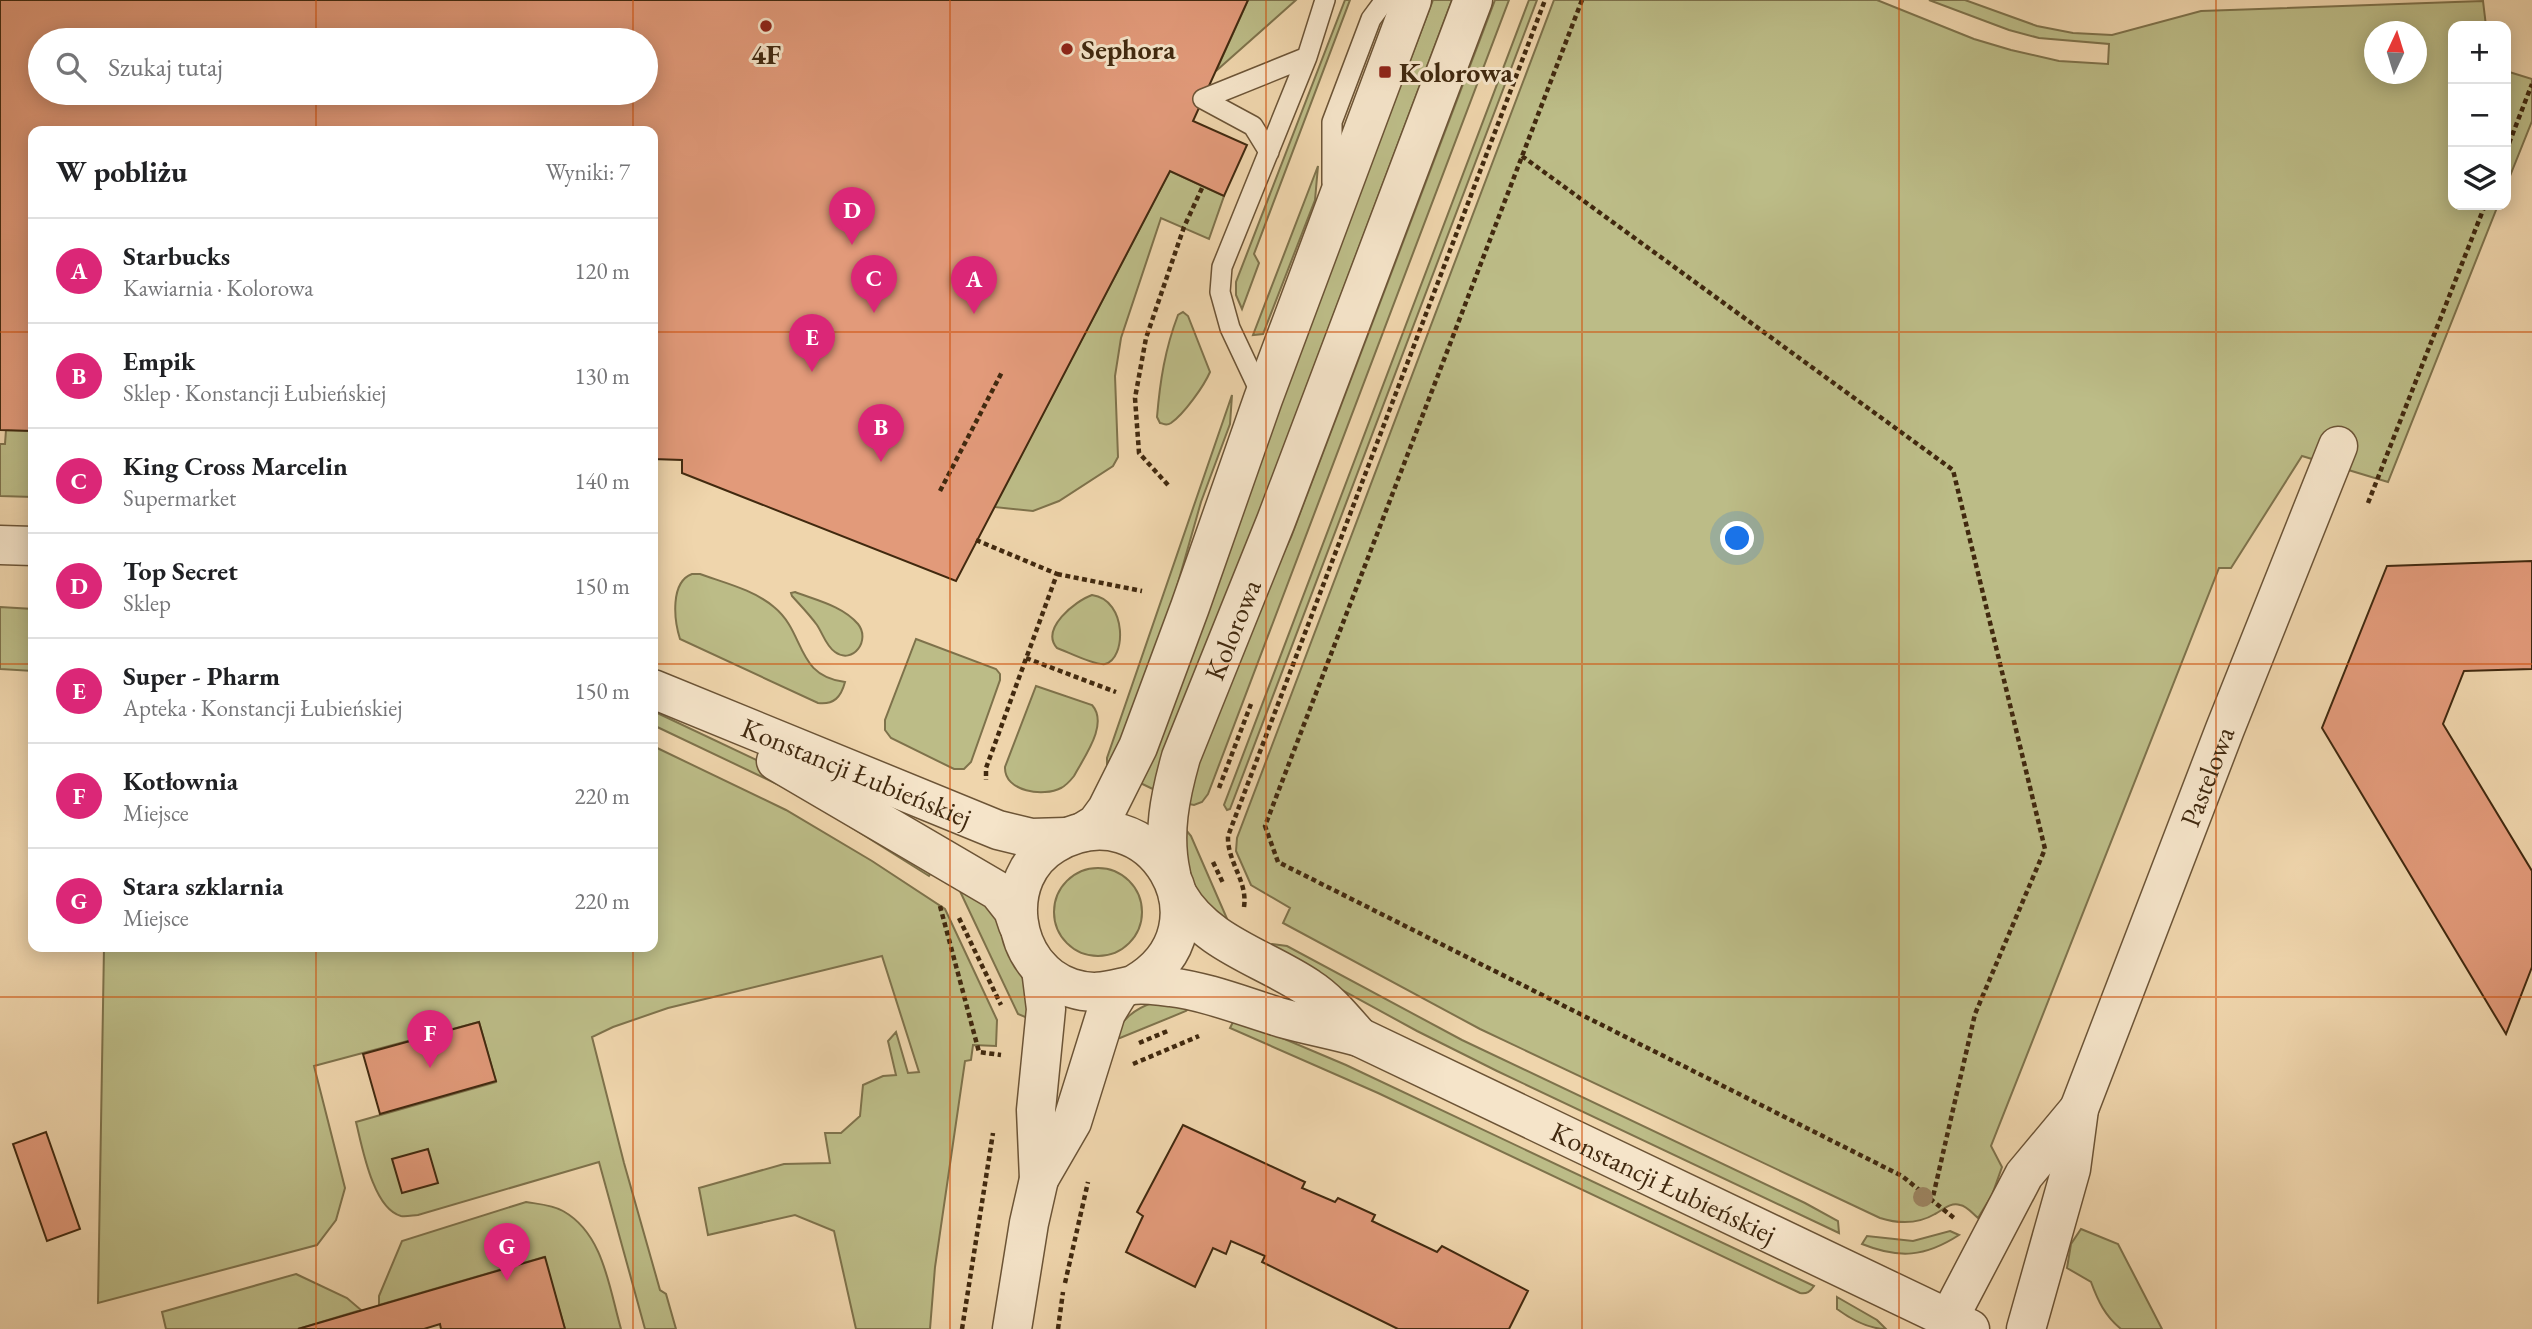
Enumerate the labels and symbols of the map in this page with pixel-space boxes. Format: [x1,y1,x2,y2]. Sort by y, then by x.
marker: 4F [758,18,774,34]
north arrow [2364,21,2427,84]
place label: Sephora [1081,31,1176,67]
place label: 4F [751,36,781,72]
marker: Sephora [1059,41,1075,57]
place label: Kolorowa [1399,54,1513,90]
marker: Kolorowa [1377,64,1393,80]
pin: D [829,187,875,245]
pin: C [851,255,897,313]
pin: A [951,256,997,314]
pin: E [789,314,835,372]
pin: B [858,404,904,462]
your location [1720,521,1754,555]
street label: Kolorowa [1196,573,1269,685]
street label: Konstancji Łubieńskiej [736,709,977,835]
street label: Pastelowa [2171,721,2243,832]
pin: F [407,1010,453,1068]
street label: Konstancji Łubieńskiej [1545,1113,1782,1252]
pin: G [484,1223,530,1281]

